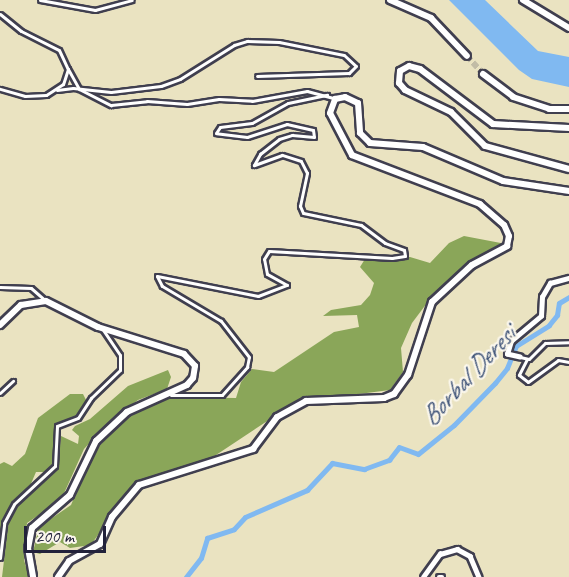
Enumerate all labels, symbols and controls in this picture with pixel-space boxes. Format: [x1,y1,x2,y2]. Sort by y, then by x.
water label: Borbal Deresi [414,319,522,433]
scale bar [27,514,110,552]
text: 200 m [35,525,74,547]

